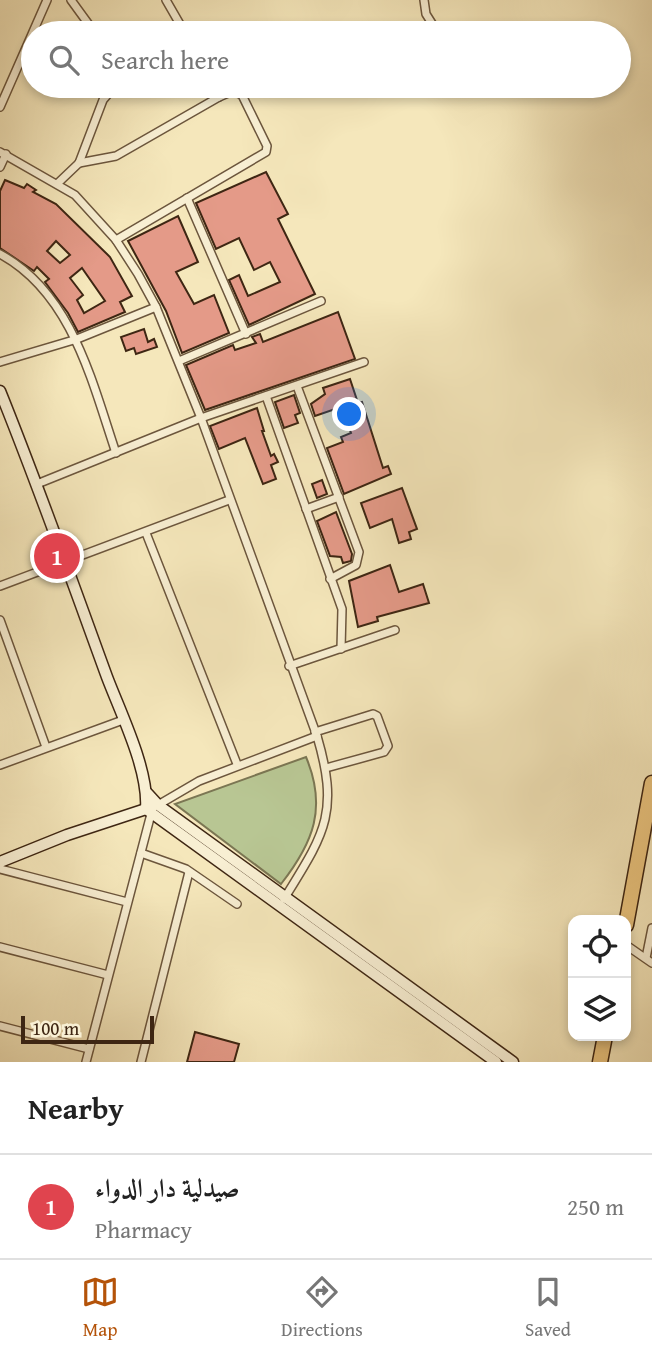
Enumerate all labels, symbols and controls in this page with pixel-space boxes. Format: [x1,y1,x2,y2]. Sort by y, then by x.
search box [21,21,631,98]
text: Search here [101,40,229,79]
icon: search [45,41,83,79]
your location [332,397,366,431]
pin: 1 [34,530,80,582]
map controls [568,915,631,1041]
button: locate [568,915,631,978]
button: layers [568,978,631,1041]
scale bar [21,1013,154,1045]
text: 100 m [32,1014,79,1042]
text: Nearby [28,1086,124,1130]
text: صيدلية دار الدواء [95,1168,240,1207]
text: 1 [45,1190,57,1223]
text: 250 m [567,1190,624,1223]
text: Pharmacy [95,1213,192,1246]
tab: Map [81,1273,119,1343]
tab: Directions [281,1273,363,1343]
tab: Saved [525,1273,571,1343]

